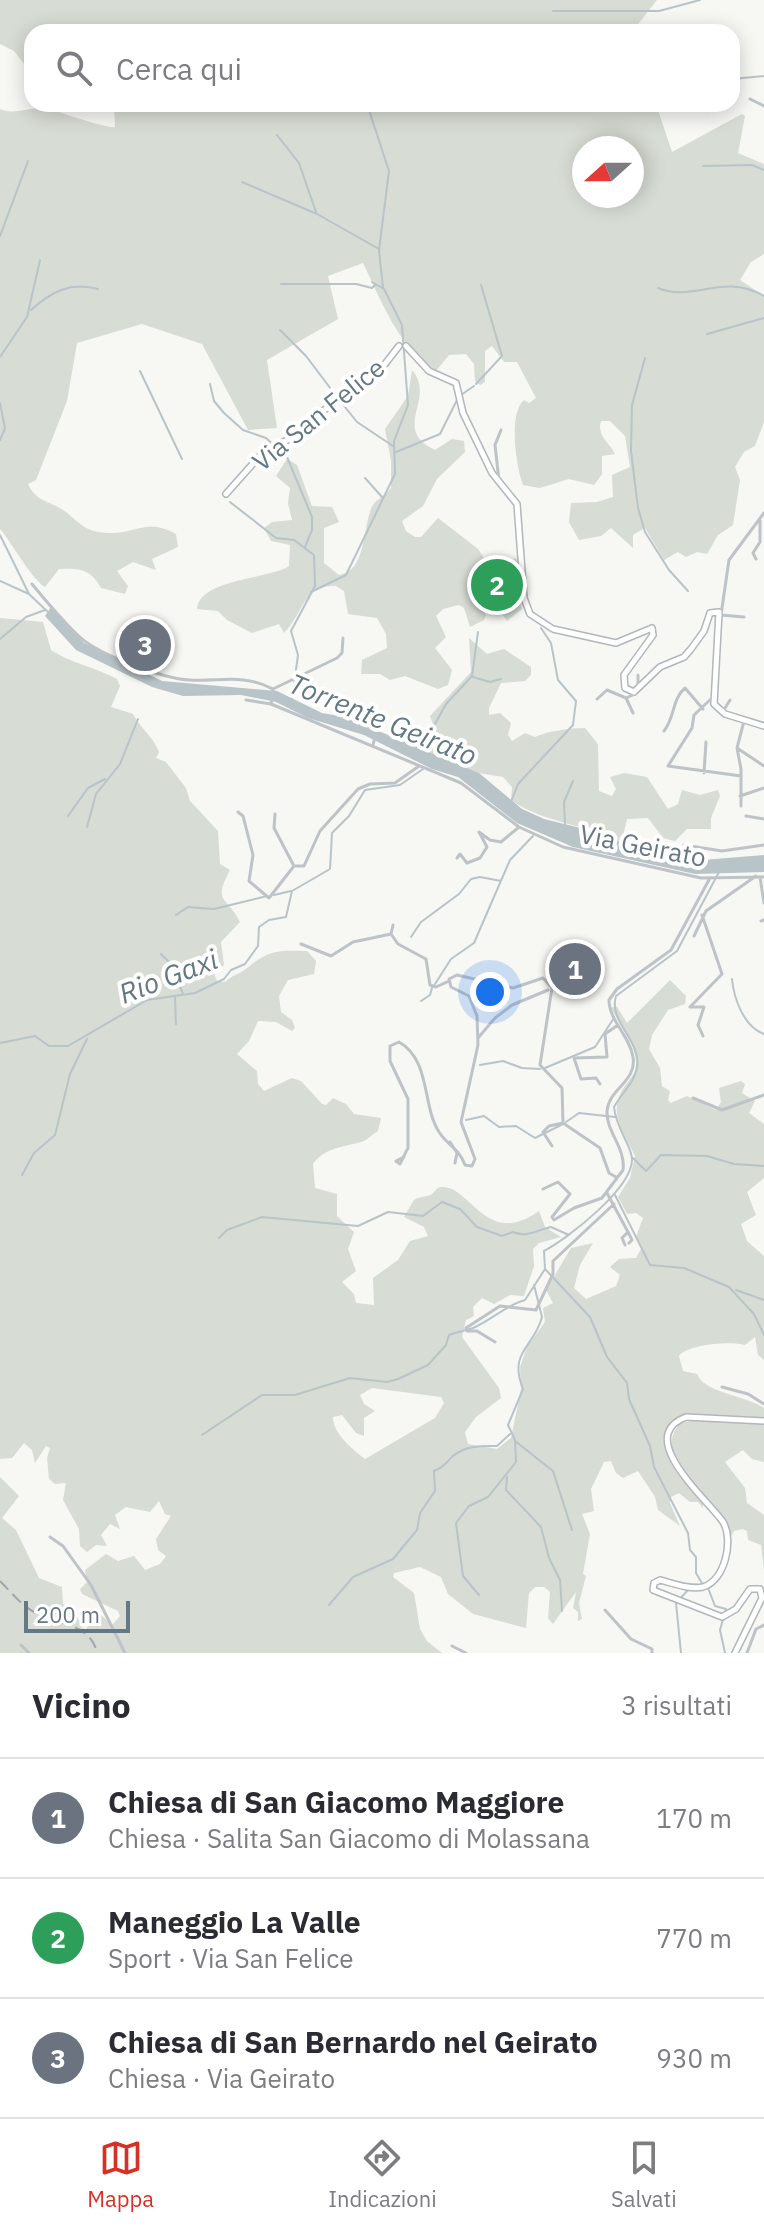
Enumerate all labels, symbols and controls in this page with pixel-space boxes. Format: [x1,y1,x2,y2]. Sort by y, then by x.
search box [24,24,740,112]
icon: search [52,46,96,90]
text: Cerca qui [116,49,242,88]
north arrow [572,136,644,208]
street label: Via San Felice [245,350,391,478]
pin: 2 [471,555,523,615]
pin: 3 [119,615,171,675]
water label: Torrente Geirato [283,664,483,774]
street label: Via Geirato [577,816,709,874]
pin: 1 [549,939,601,999]
water label: Rio Gaxi [113,940,223,1012]
your location [470,972,510,1012]
scale bar [24,1597,130,1633]
text: 200 m [36,1600,100,1629]
text: Vicino [32,1683,131,1727]
text: 3 risultati [621,1688,732,1722]
text: Chiesa di San Giacomo Maggiore [108,1782,564,1821]
text: 1 [50,1801,66,1835]
text: 170 m [656,1801,732,1835]
text: Chiesa · Salita San Giacomo di Molassana [108,1821,590,1855]
text: Maneggio La Valle [108,1902,361,1941]
text: 2 [50,1921,66,1955]
text: 770 m [656,1921,732,1955]
text: Sport · Via San Felice [108,1941,353,1975]
text: Chiesa di San Bernardo nel Geirato [108,2022,598,2061]
text: 3 [50,2041,66,2075]
text: 930 m [656,2041,732,2075]
text: Chiesa · Via Geirato [108,2061,335,2095]
tab: Mappa [87,2136,154,2213]
tab: Indicazioni [328,2136,437,2213]
tab: Salvati [611,2136,677,2213]

